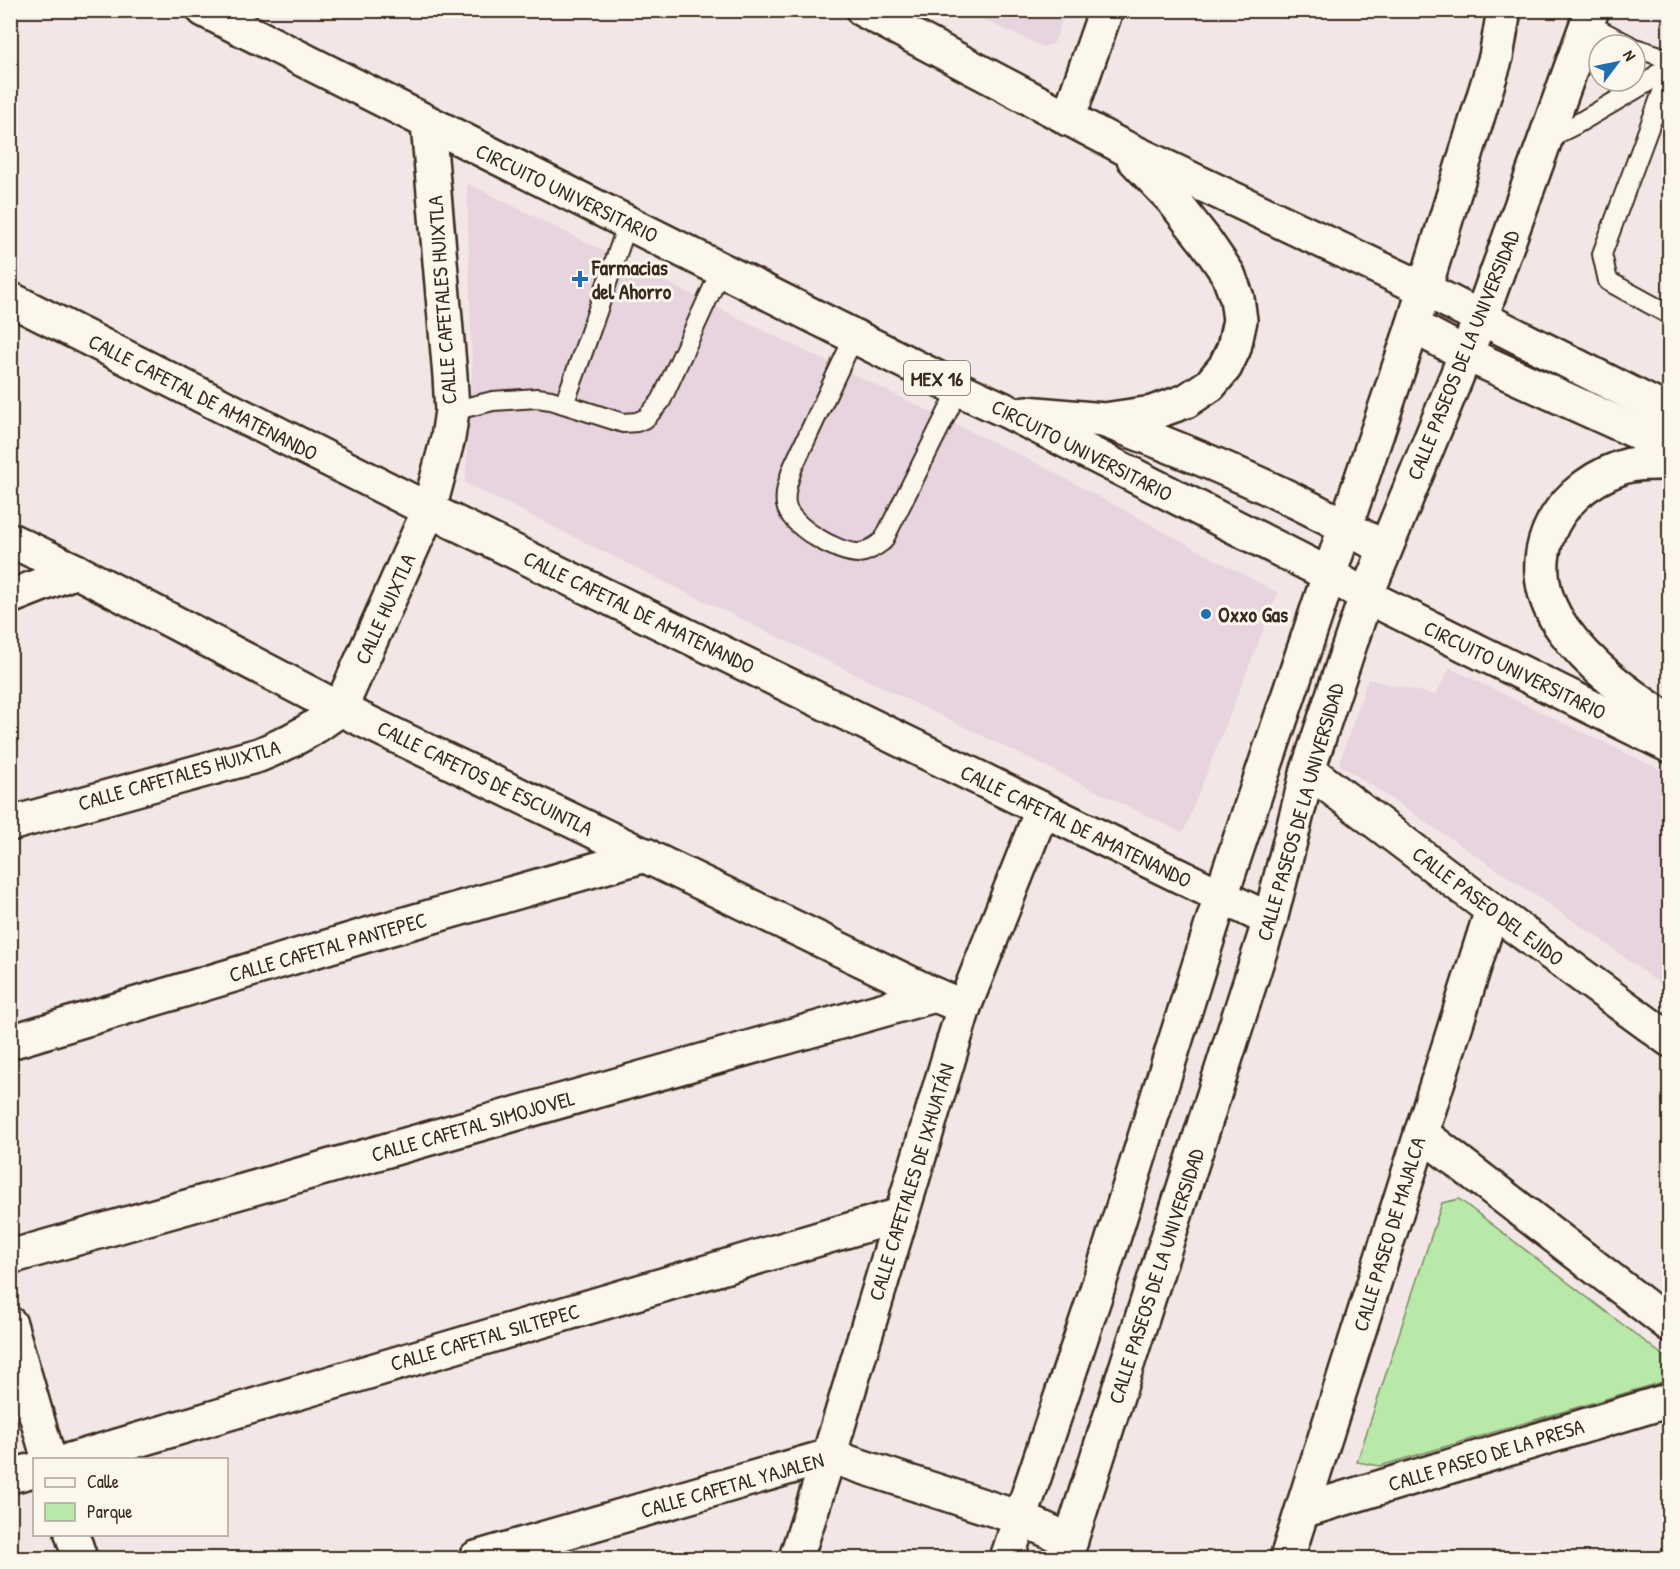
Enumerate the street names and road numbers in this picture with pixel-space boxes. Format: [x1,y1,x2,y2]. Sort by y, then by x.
street label: CIRCUITO UNIVERSITARIO [471,136,663,250]
street label: CALLE CAFETALES HUIXTLA [420,195,464,405]
street label: CALLE PASEOS DE LA UNIVERSIDAD [1400,226,1526,484]
street label: CALLE CAFETAL DE AMATENANDO [83,327,323,467]
road number: MEX 16 [904,361,970,395]
street label: CIRCUITO UNIVERSITARIO [987,392,1177,508]
street label: CALLE CAFETAL DE AMATENANDO [519,543,759,681]
street label: CALLE HUIXTLA [348,549,422,669]
street label: CIRCUITO UNIVERSITARIO [1419,613,1611,727]
street label: CALLE PASEOS DE LA UNIVERSIDAD [1249,680,1351,944]
street label: CALLE CAFETOS DE ESCUINTLA [372,713,598,843]
street label: CALLE CAFETALES HUIXTLA [75,732,283,818]
street label: CALLE CAFETAL DE AMATENANDO [956,757,1196,895]
street label: CALLE PASEO DEL EJIDO [1406,839,1570,973]
street label: CALLE CAFETAL PANTEPEC [226,905,430,989]
street label: CALLE CAFETALES DE IXHUATÁN [861,1060,961,1304]
street label: CALLE CAFETAL SIMOJOVEL [368,1083,578,1169]
street label: CALLE PASEO DE MAJALCA [1346,1133,1432,1335]
street label: CALLE PASEOS DE LA UNIVERSIDAD [1101,1145,1211,1407]
street label: CALLE CAFETAL SILTEPEC [387,1296,583,1378]
street label: CALLE PASEO DE LA PRESA [1385,1411,1587,1499]
street label: CALLE CAFETAL YAJALEN [637,1445,827,1525]

